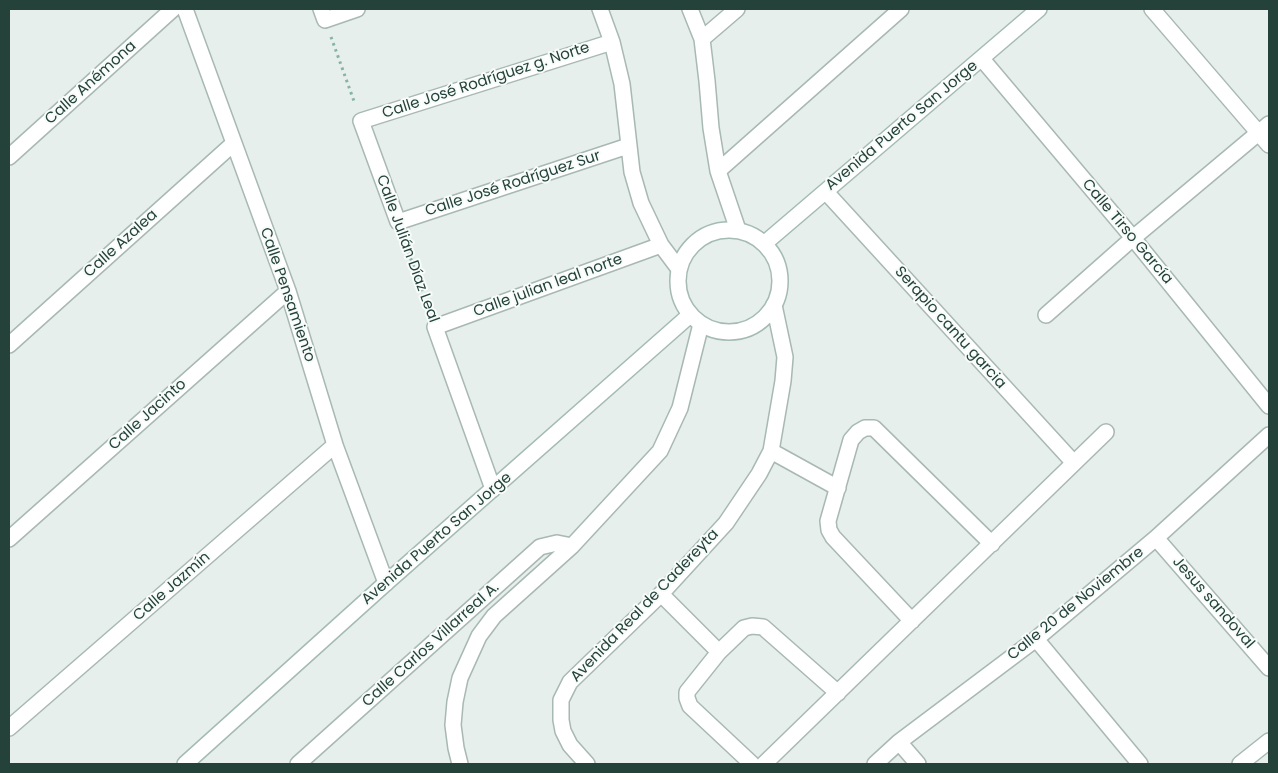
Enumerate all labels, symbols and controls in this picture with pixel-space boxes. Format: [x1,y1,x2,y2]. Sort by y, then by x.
street label: Calle Anémona [42,37,140,129]
street label: Calle José Rodríguez g. Norte [380,39,592,123]
street label: Avenida Puerto San Jorge [822,57,982,195]
street label: Calle José Rodríguez Sur [423,147,603,221]
street label: Calle Julián Díaz Leal [372,173,442,325]
street label: Calle Tirso García [1078,176,1176,288]
street label: Calle Azalea [81,206,161,282]
street label: Calle Pensamiento [256,225,318,365]
street label: Calle julian leal norte [471,251,625,321]
street label: Serapio cantu garcia [890,263,1010,393]
street label: Calle Jacinto [106,376,190,454]
street label: Avenida Puerto San Jorge [358,469,516,609]
street label: Avenida Real de Cadereyta [567,526,723,686]
street label: Calle 20 de Noviembre [1004,544,1148,664]
street label: Calle Jazmín [130,549,214,625]
street label: Jesus sandoval [1168,553,1258,653]
street label: Calle Carlos Villarreal A. [359,579,503,711]

